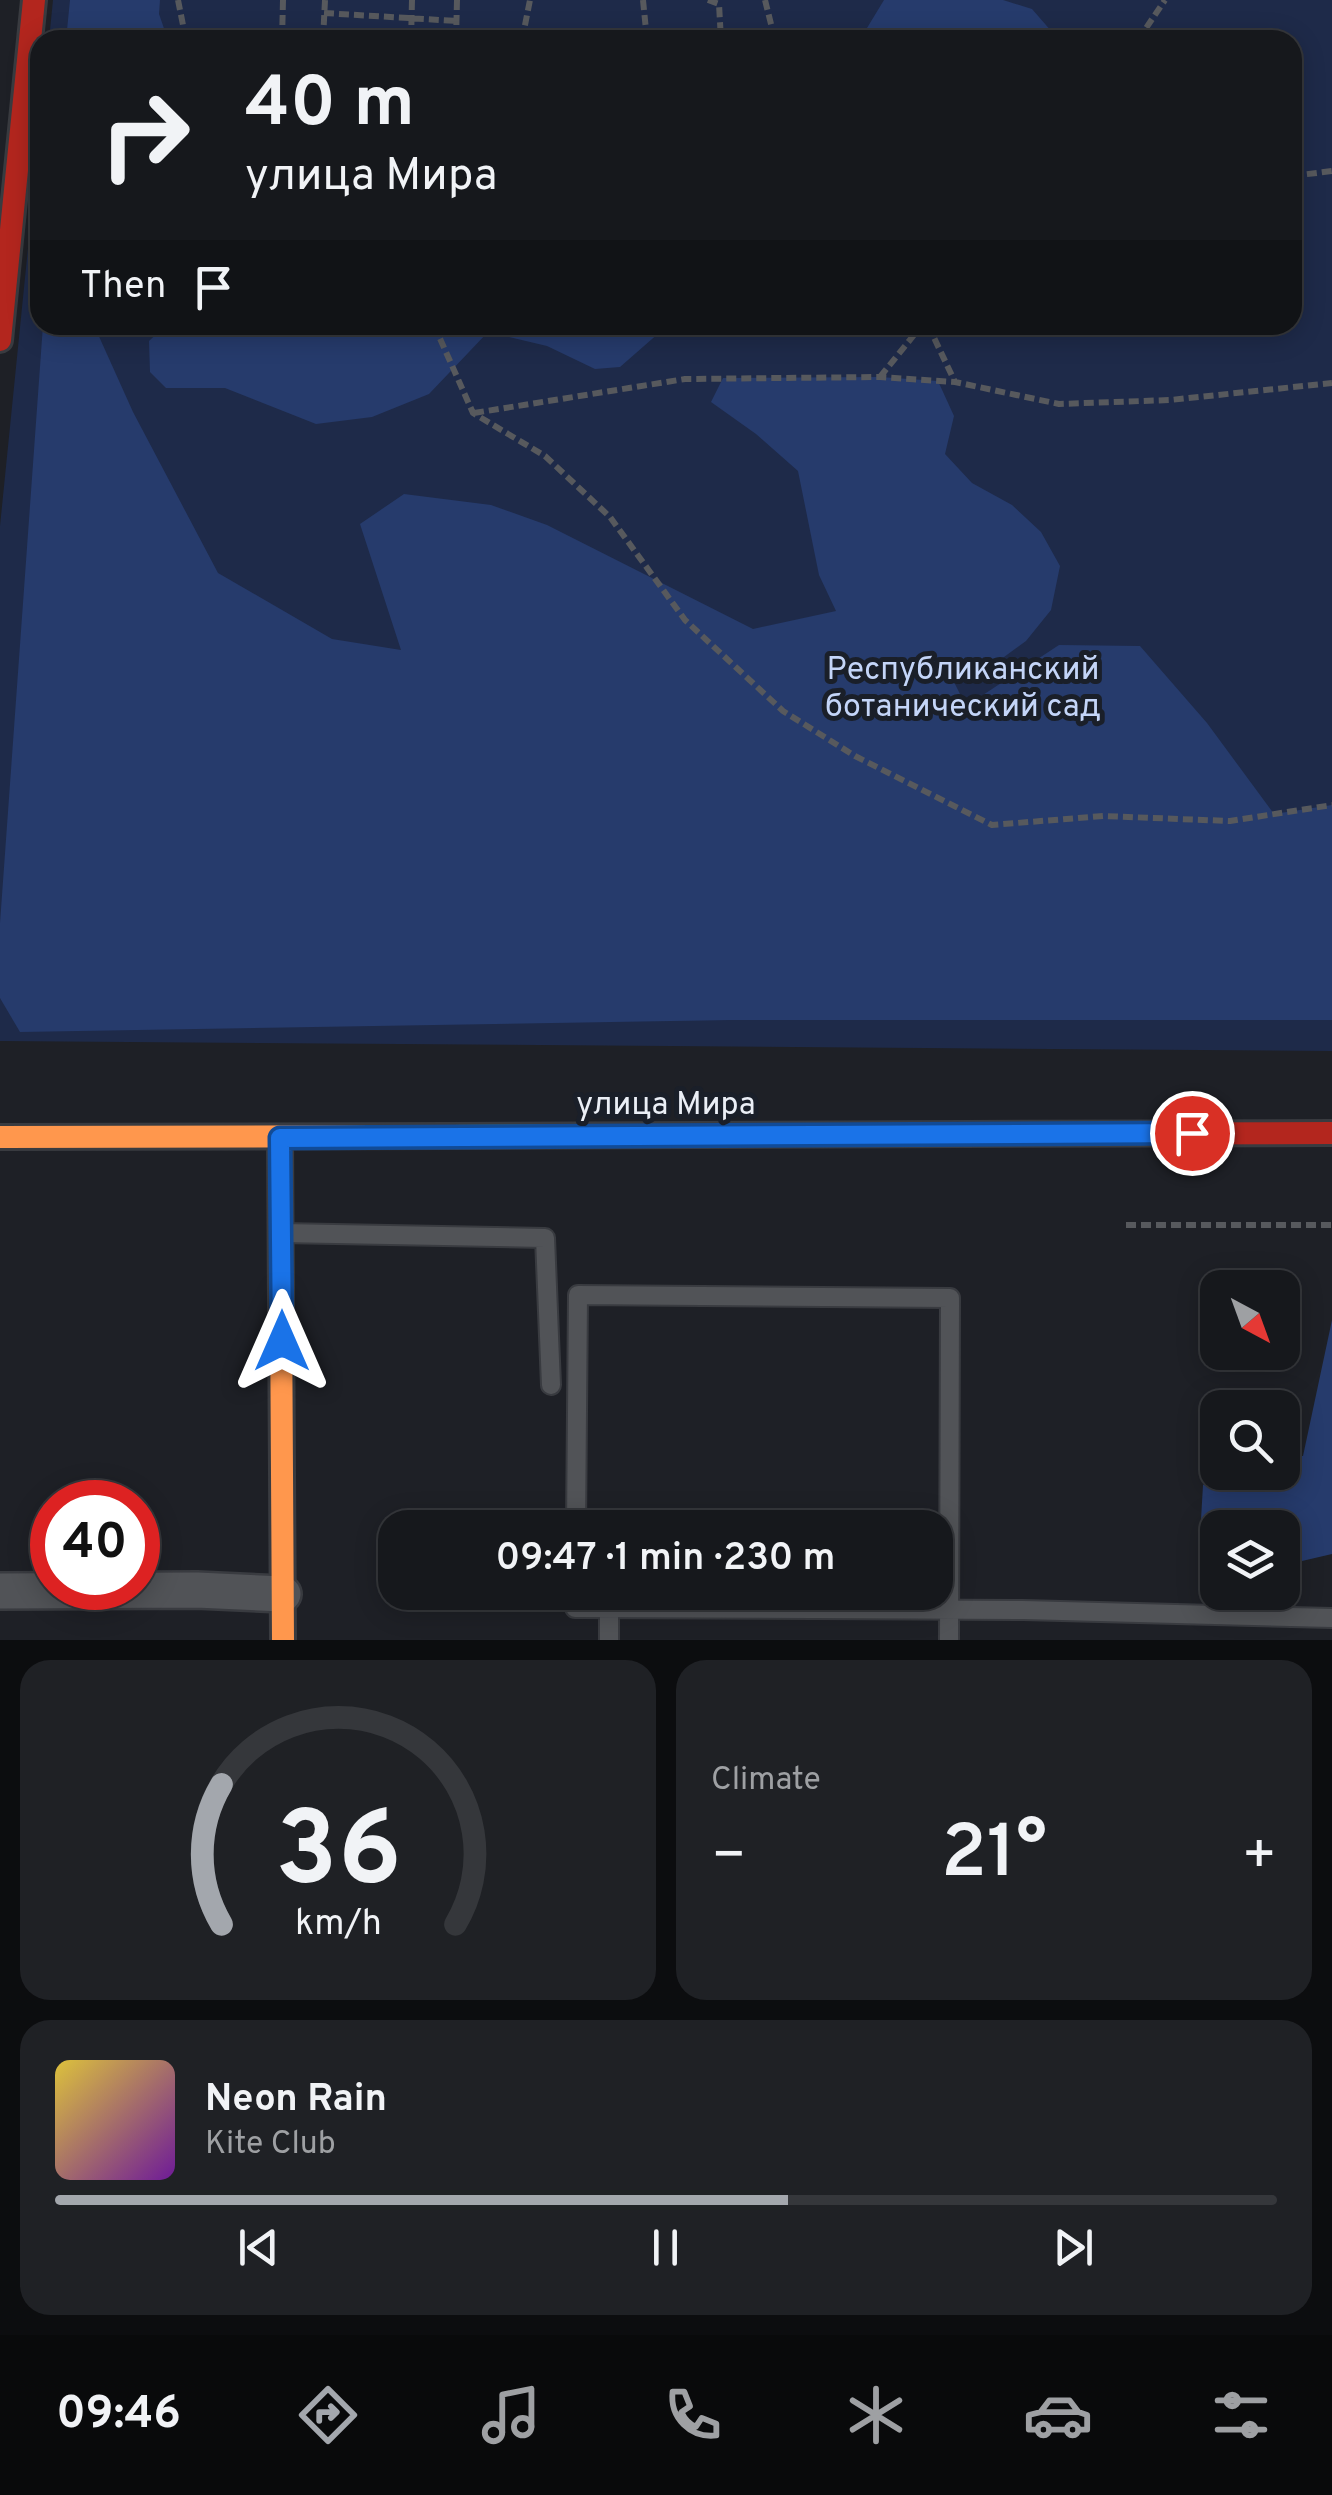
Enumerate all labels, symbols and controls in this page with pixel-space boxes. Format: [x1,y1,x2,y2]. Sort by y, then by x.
text: 40 m [245,62,415,151]
icon: right [80,70,210,200]
text: улица Мира [245,149,497,206]
icon: arrive [186,260,241,315]
text: Then [80,263,166,312]
park label: Республиканский ботанический сад [825,651,1101,728]
street label: улица Мира [576,1086,756,1126]
pin [1150,1091,1235,1176]
icon: arrive [1165,1106,1220,1161]
north arrow [1200,1270,1300,1370]
map controls [1200,1270,1300,1610]
position arrow [230,1289,334,1393]
button: search [1200,1390,1300,1490]
speed limit sign: 40 [30,1480,160,1610]
button: layers [1200,1510,1300,1610]
text: 09:47 · 1 min · 230 m [495,1535,836,1584]
text: Climate [711,1761,821,1801]
text: 36 [275,1790,401,1922]
text: 21° [941,1809,1047,1904]
text: − [711,1823,746,1893]
text: + [1242,1823,1277,1893]
text: km/h [295,1902,381,1948]
text: Neon Rain [205,2076,387,2125]
text: Kite Club [205,2125,336,2165]
icon: previous [231,2220,286,2275]
icon: pause [638,2220,693,2275]
icon: next [1046,2220,1101,2275]
icon: directions [293,2380,363,2450]
icon: music [476,2380,546,2450]
icon: phone [658,2380,728,2450]
icon: climate [841,2380,911,2450]
icon: car [1023,2380,1093,2450]
icon: filters [1206,2380,1276,2450]
text: 09:46 [56,2387,181,2444]

